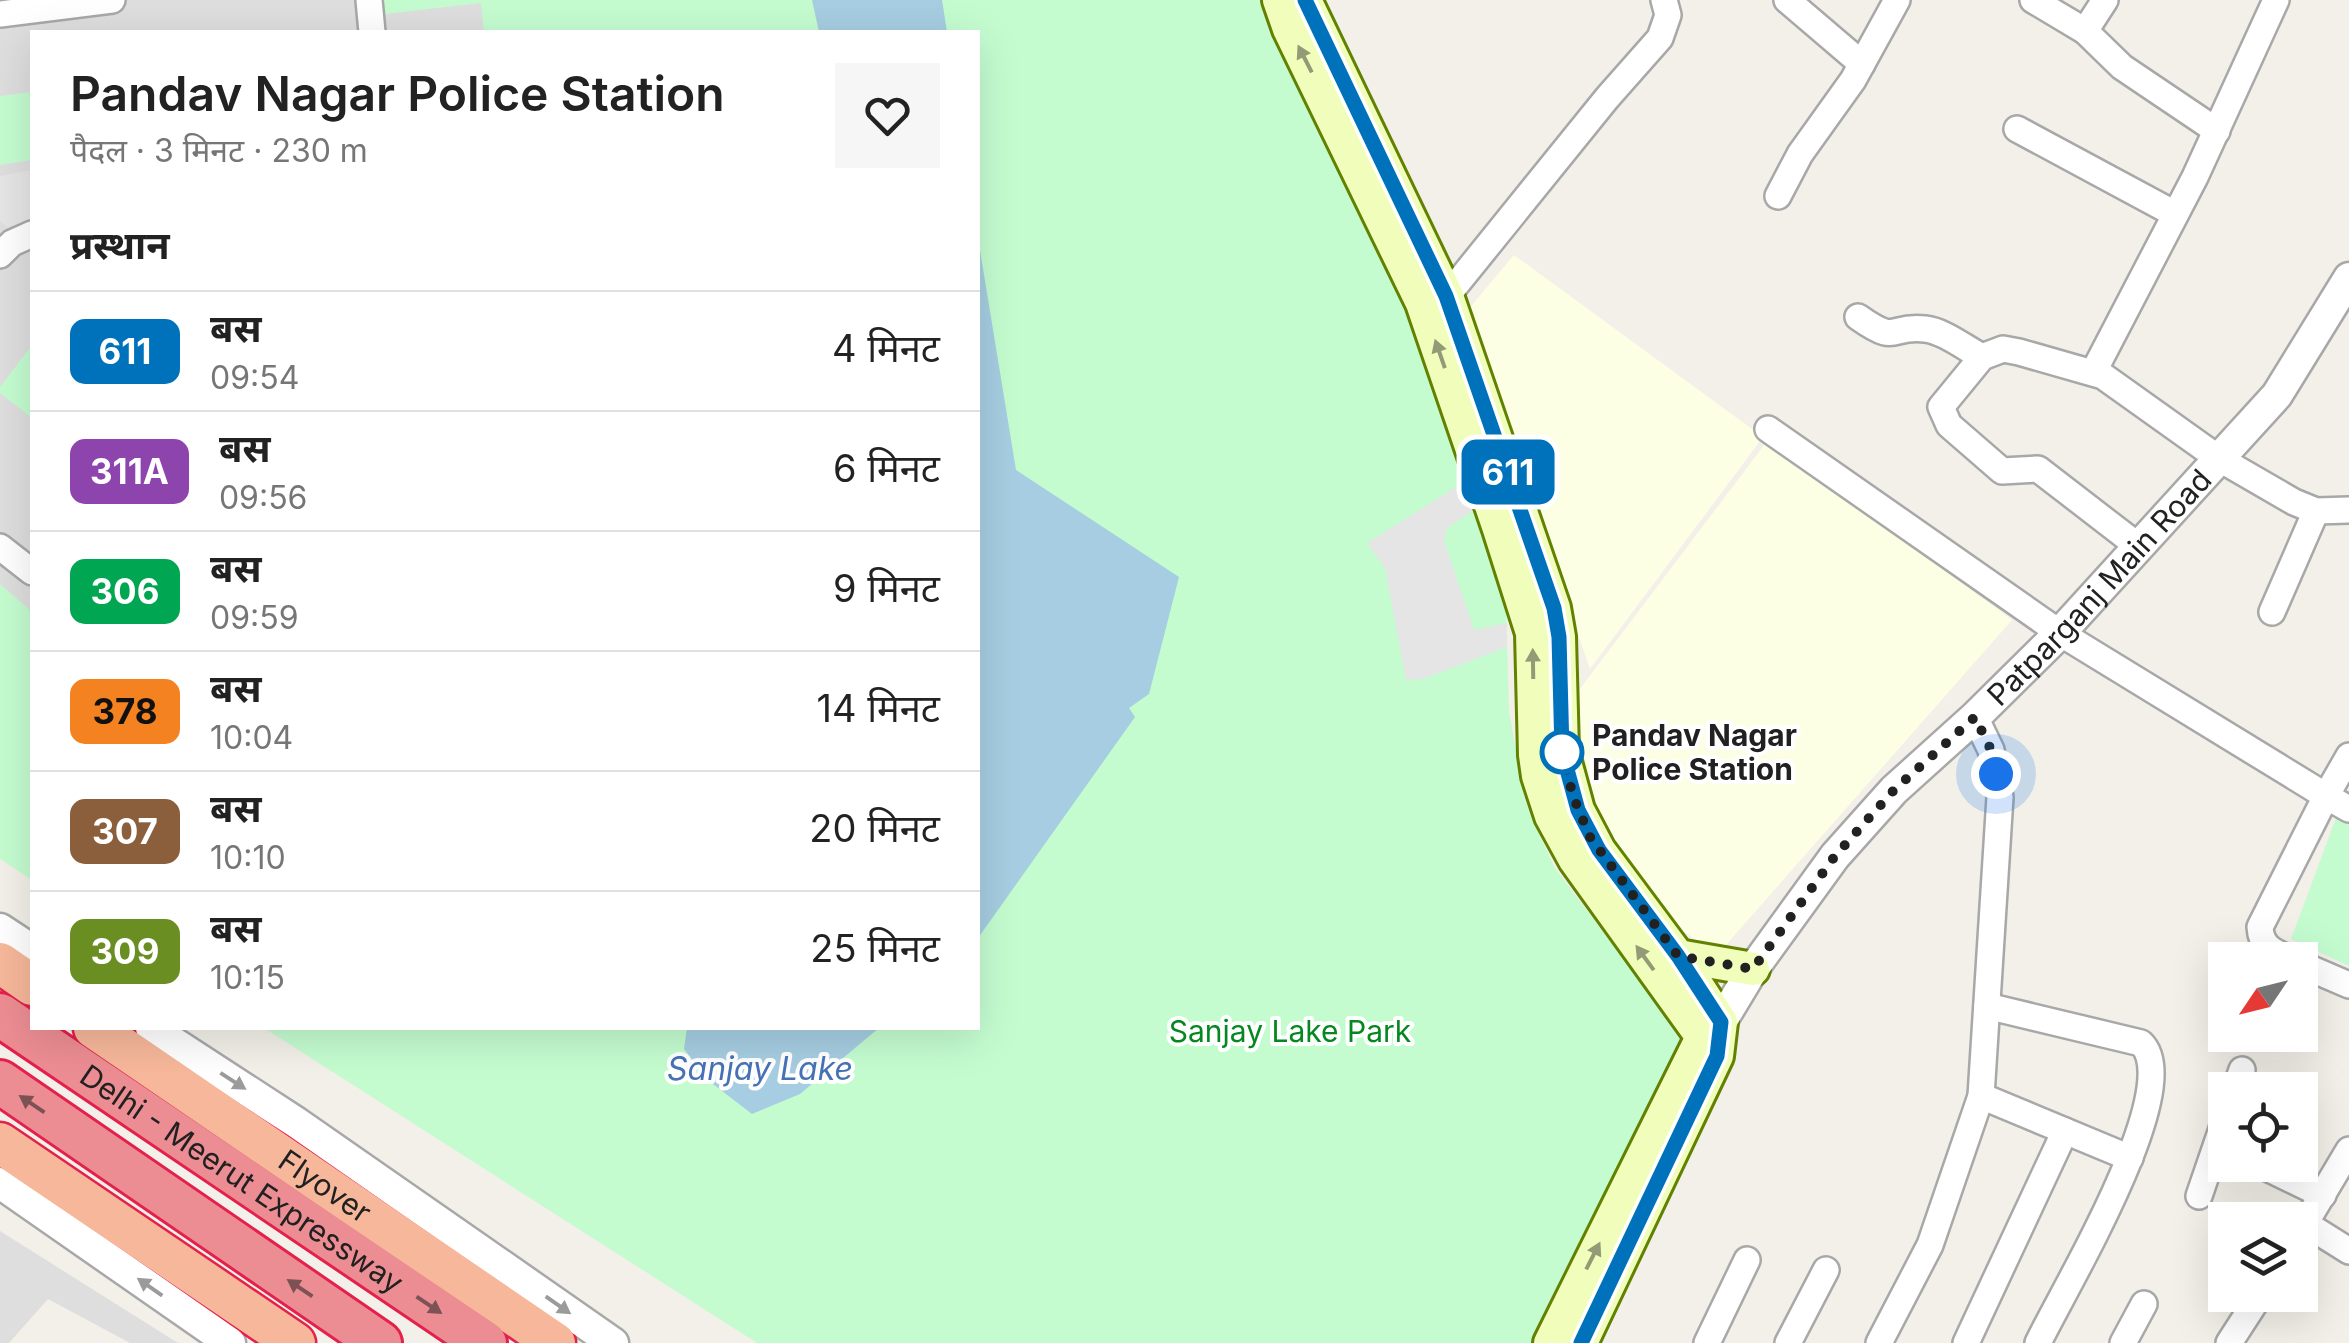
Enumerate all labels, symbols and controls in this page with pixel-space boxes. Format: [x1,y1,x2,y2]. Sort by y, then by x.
one-way arrow [1296,44,1313,73]
button: heart [835,63,940,168]
text: Pandav Nagar Police Station [70,64,725,123]
text: पैदल · 3 मिनट · 230 m [70,131,368,170]
text: प्रस्थान [70,222,170,268]
text: बस [210,305,262,351]
text: 4 मिनट [832,325,940,371]
text: 611 [99,330,151,372]
one-way arrow [1432,339,1447,369]
text: 09:54 [210,358,299,397]
text: बस [219,425,270,471]
line badge: 611 [1450,440,1566,504]
text: 6 मिनट [833,445,940,491]
text: 311A [90,450,169,492]
text: 611 [1482,451,1534,493]
street label: Patparganj Main Road [1980,462,2219,713]
text: 09:56 [219,478,307,517]
text: बस [210,545,262,591]
text: 9 मिनट [833,565,940,611]
text: 306 [91,570,159,612]
text: 09:59 [210,598,299,637]
one-way arrow [1525,648,1541,680]
text: बस [210,665,262,711]
text: 14 मिनट [817,685,940,731]
text: 378 [92,690,158,732]
place label: Pandav Nagar Police Station [1592,717,1797,787]
text: 10:04 [210,718,293,757]
marker: Pandav Nagar Police Station [1541,731,1583,773]
your location [1971,749,2021,799]
text: बस [210,785,262,831]
text: 20 मिनट [809,805,940,851]
text: 307 [92,810,158,852]
text: 10:10 [210,838,286,877]
text: बस [210,905,262,951]
text: 25 मिनट [810,925,940,971]
text: 309 [91,930,159,972]
north arrow [2208,942,2318,1052]
map controls [2208,942,2318,1312]
one-way arrow [1636,945,1655,971]
text: 10:15 [210,958,285,997]
park label: Sanjay Lake Park [1169,1013,1412,1049]
water label: Sanjay Lake [667,1049,853,1088]
street label: Delhi - Meerut Expressway [74,1057,410,1301]
one-way arrow [219,1071,246,1089]
button: locate [2208,1072,2318,1182]
one-way arrow [19,1095,45,1114]
street label: Flyover [272,1142,378,1230]
button: layers [2208,1202,2318,1312]
one-way arrow [1585,1241,1602,1270]
one-way arrow [137,1278,164,1297]
one-way arrow [287,1279,313,1298]
one-way arrow [415,1295,442,1314]
one-way arrow [545,1295,571,1314]

